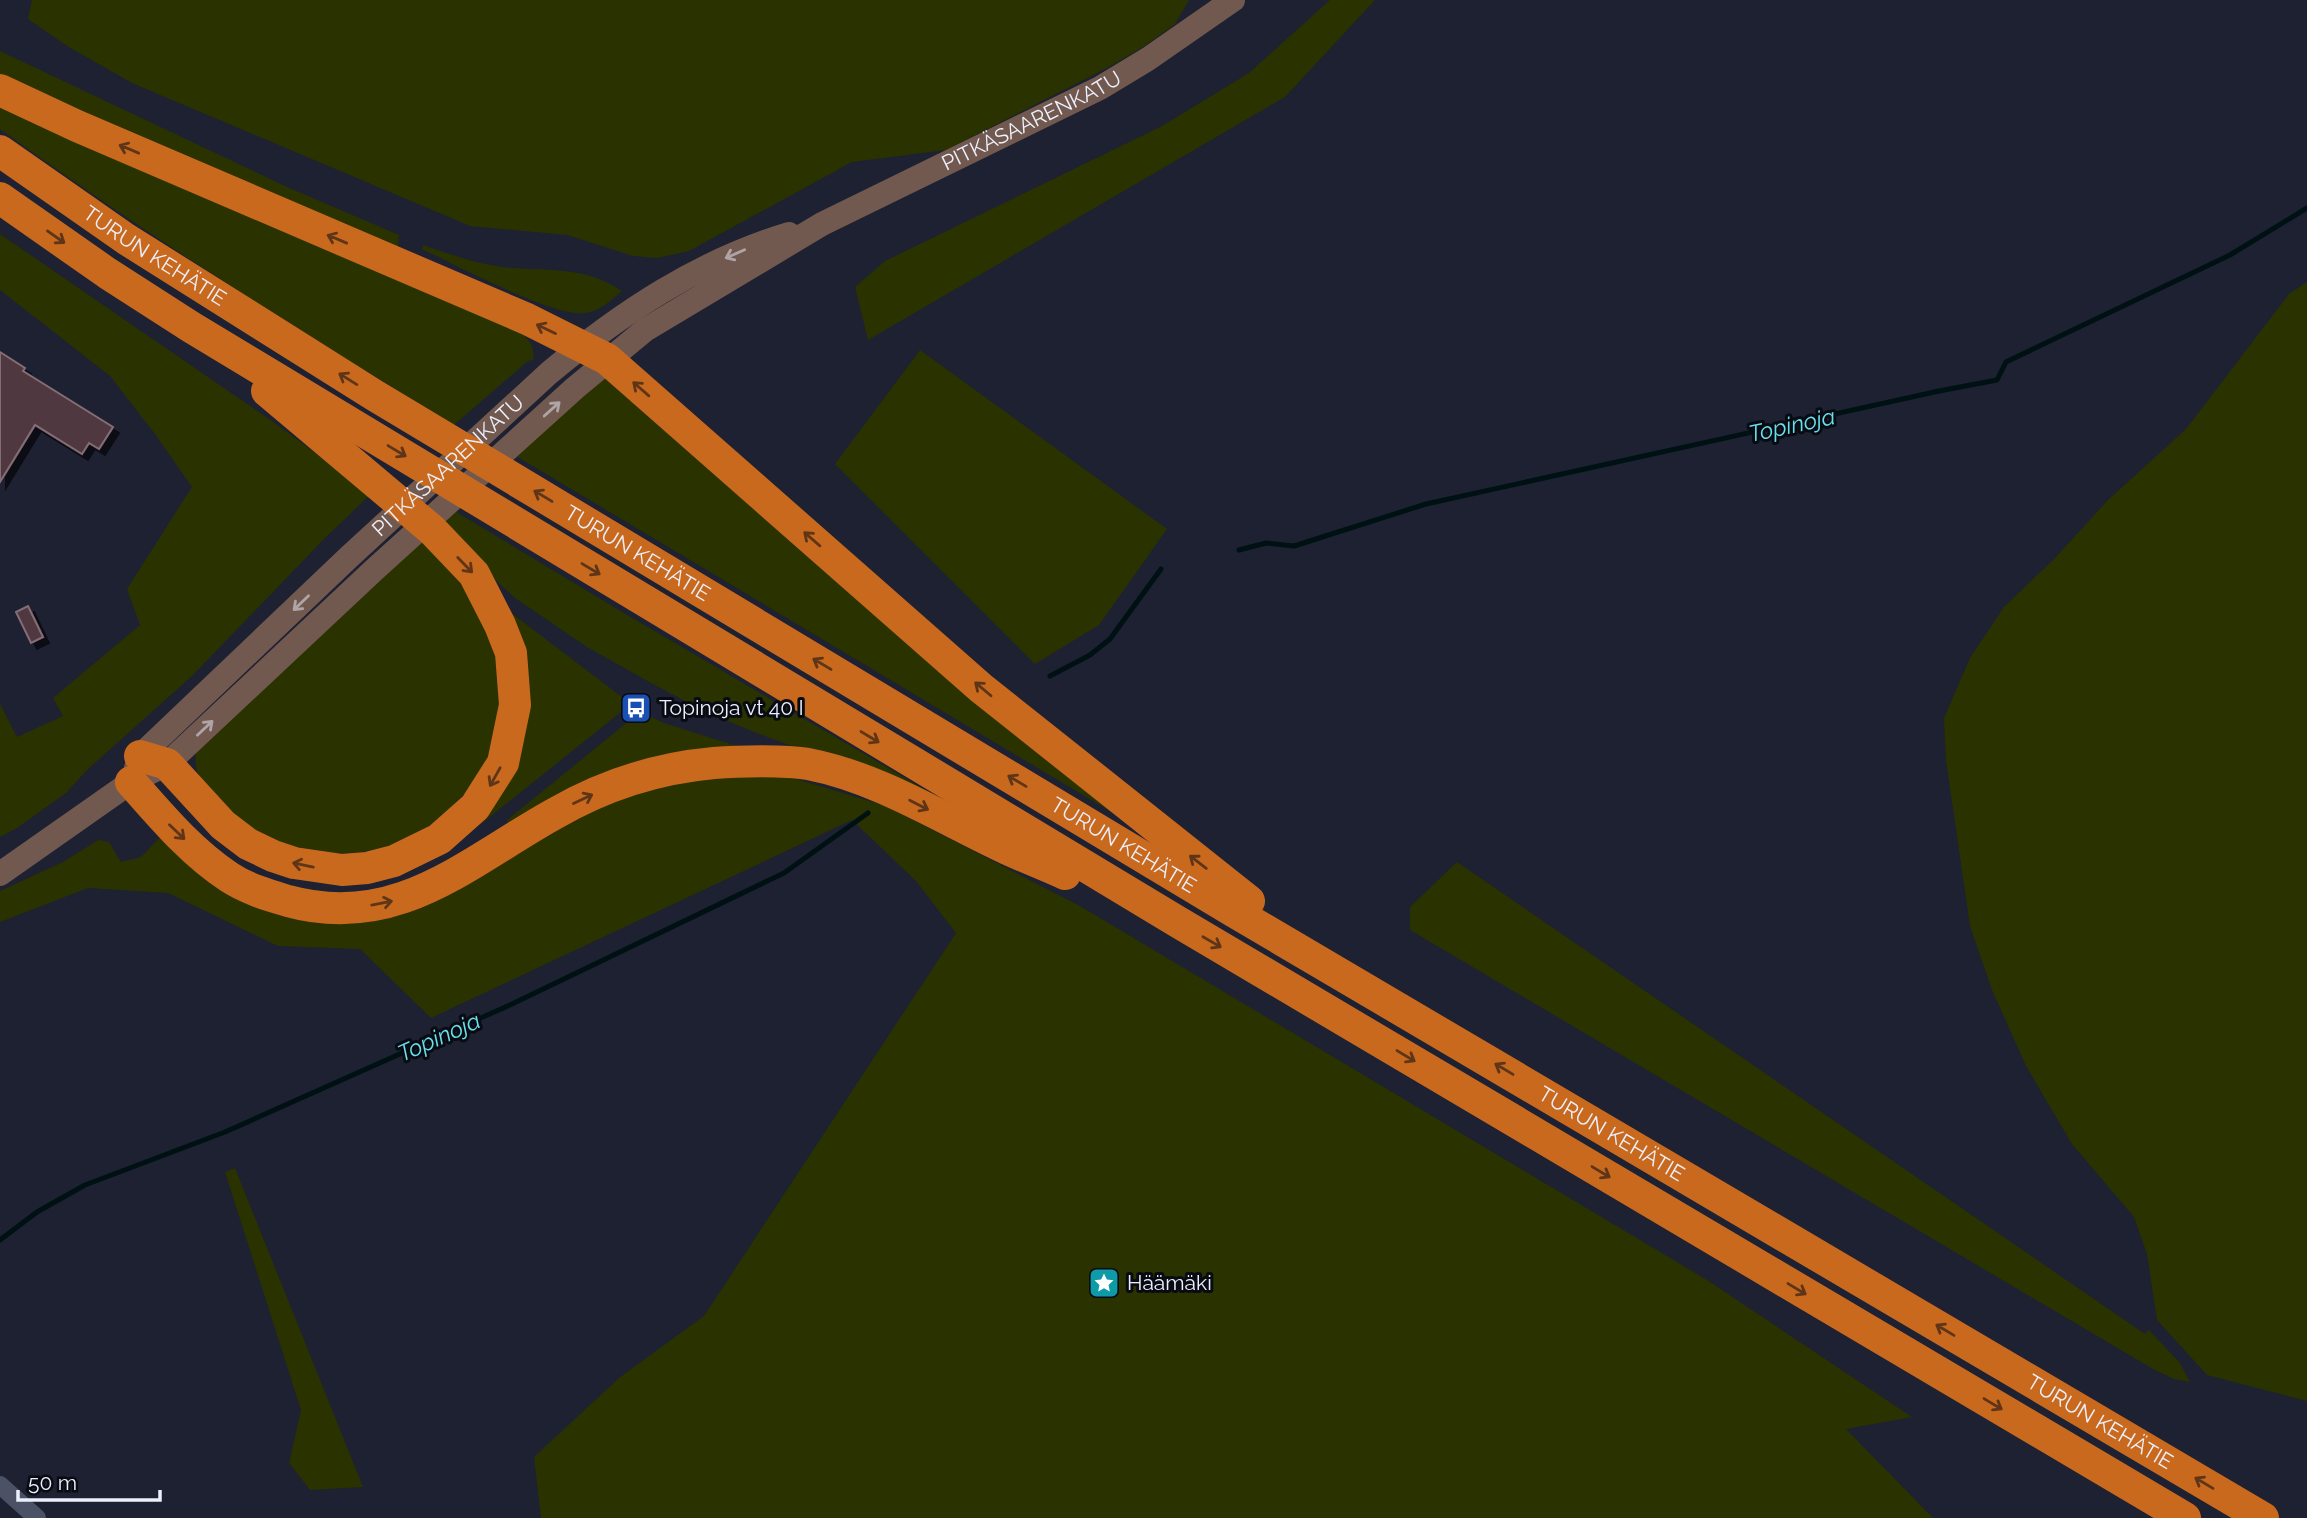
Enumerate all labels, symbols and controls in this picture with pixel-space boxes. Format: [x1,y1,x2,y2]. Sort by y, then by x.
street label: PITKÄSAARENKATU [938,65,1126,175]
one-way arrow [118,142,140,155]
street label: TURUN KEHÄTIE [79,200,231,311]
one-way arrow [46,230,65,244]
one-way arrow [327,232,349,245]
one-way arrow [725,248,746,261]
one-way arrow [536,321,557,335]
one-way arrow [339,371,359,385]
one-way arrow [632,381,650,397]
street label: PITKÄSAARENKATU [367,389,529,541]
one-way arrow [543,400,560,417]
water label: Topinoja [1746,402,1838,447]
one-way arrow [386,445,406,459]
one-way arrow [534,489,554,503]
street label: TURUN KEHÄTIE [560,500,715,606]
one-way arrow [803,531,821,547]
one-way arrow [456,556,473,573]
one-way arrow [581,562,601,576]
one-way arrow [292,594,309,611]
one-way arrow [813,656,833,670]
one-way arrow [974,681,992,697]
bus stop icon: Topinoja vt 40 I [619,691,653,725]
place label: Topinoja vt 40 I [659,695,804,720]
one-way arrow [196,720,213,737]
one-way arrow [860,730,880,744]
one-way arrow [488,766,502,786]
one-way arrow [1007,774,1027,788]
one-way arrow [571,792,593,805]
street label: TURUN KEHÄTIE [1046,792,1201,898]
one-way arrow [908,799,929,812]
one-way arrow [168,824,185,841]
one-way arrow [1190,854,1208,869]
one-way arrow [292,857,315,871]
one-way arrow [370,896,393,909]
one-way arrow [1202,935,1222,949]
water label: Topinoja [393,1006,485,1067]
one-way arrow [1395,1050,1415,1064]
one-way arrow [1494,1062,1514,1076]
street label: TURUN KEHÄTIE [1534,1081,1689,1186]
one-way arrow [1591,1166,1611,1180]
place icon: Häämäki [1087,1266,1121,1300]
place label: Häämäki [1127,1270,1212,1295]
one-way arrow [1787,1282,1807,1296]
one-way arrow [1935,1323,1956,1336]
street label: TURUN KEHÄTIE [2023,1369,2178,1474]
one-way arrow [1982,1398,2002,1412]
scale bar [18,1458,159,1502]
text: 50 m [28,1470,77,1495]
one-way arrow [2195,1476,2215,1490]

